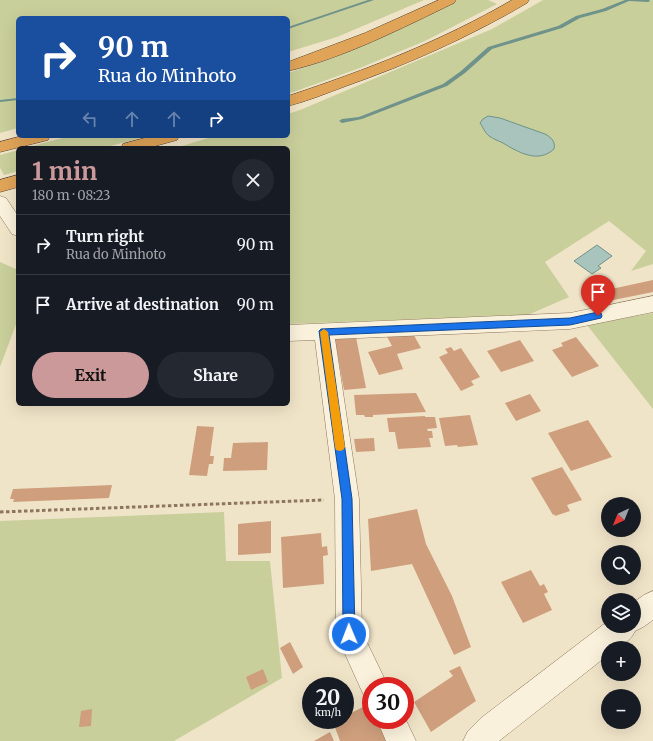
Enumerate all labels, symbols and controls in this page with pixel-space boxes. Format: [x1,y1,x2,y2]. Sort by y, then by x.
text: 90 m [98,29,169,65]
icon: right [32,32,84,84]
text: Rua do Minhoto [98,64,236,87]
icon: left [79,108,101,130]
icon: ahead [121,108,143,130]
icon: ahead [163,108,185,130]
icon: right [205,108,227,130]
text: 1 min [32,156,97,187]
button: close [232,159,274,201]
text: 180 m · 08:23 [32,187,111,204]
text: Turn right [66,227,144,246]
icon: right [32,234,54,256]
text: 90 m [237,235,274,254]
text: Rua do Minhoto [66,246,166,263]
pin [581,275,615,316]
icon: arrive [587,281,609,303]
icon: arrive [32,294,54,316]
text: Arrive at destination [66,295,219,314]
text: 90 m [237,295,274,314]
button: Exit [32,352,149,398]
button: Share [157,352,274,398]
north arrow [601,497,641,537]
map controls [601,497,641,729]
button: search [601,545,641,585]
button: layers [601,593,641,633]
position arrow [328,613,370,655]
button: + [601,641,641,681]
speed limit sign: 30 [362,677,414,729]
text: 20 [316,685,340,710]
button: − [601,689,641,729]
text: km/h [315,706,341,719]

